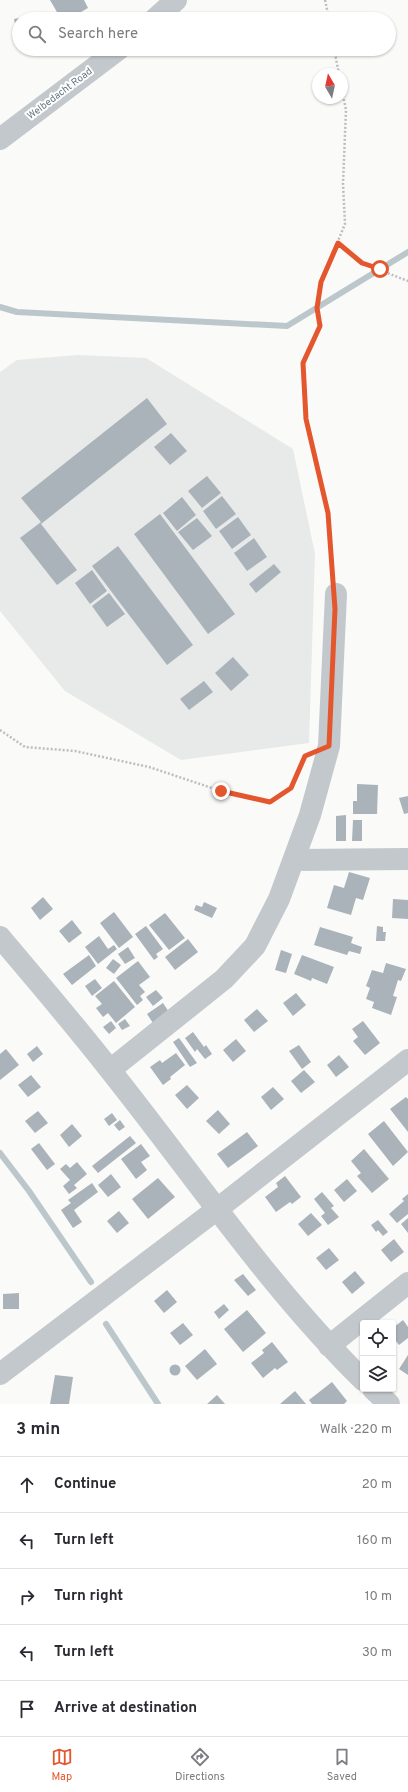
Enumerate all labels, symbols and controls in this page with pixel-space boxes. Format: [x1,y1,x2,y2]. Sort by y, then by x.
search box [12,12,396,56]
icon: search [26,23,48,45]
text: Search here [58,25,138,44]
street label: Welbedacht Road [25,65,95,123]
north arrow [312,68,348,104]
route start [371,260,389,278]
route end [212,782,230,800]
map controls [360,1320,396,1392]
button: locate [360,1320,396,1356]
button: layers [360,1356,396,1392]
text: 3 min [16,1419,60,1441]
text: Walk · 220 m [320,1422,392,1438]
icon: ahead [16,1474,38,1496]
text: Continue [54,1475,116,1494]
text: 20 m [362,1477,392,1493]
icon: left [16,1530,38,1552]
text: Turn left [54,1531,114,1550]
text: 160 m [357,1533,392,1549]
icon: right [16,1586,38,1608]
text: Turn right [54,1587,123,1606]
text: 10 m [365,1589,392,1605]
icon: left [16,1642,38,1664]
text: Turn left [54,1643,114,1662]
text: 30 m [362,1645,392,1661]
icon: arrive [16,1698,38,1720]
text: Arrive at destination [54,1699,197,1718]
tab: Map [51,1746,73,1784]
tab: Directions [175,1746,225,1784]
tab: Saved [327,1746,357,1784]

